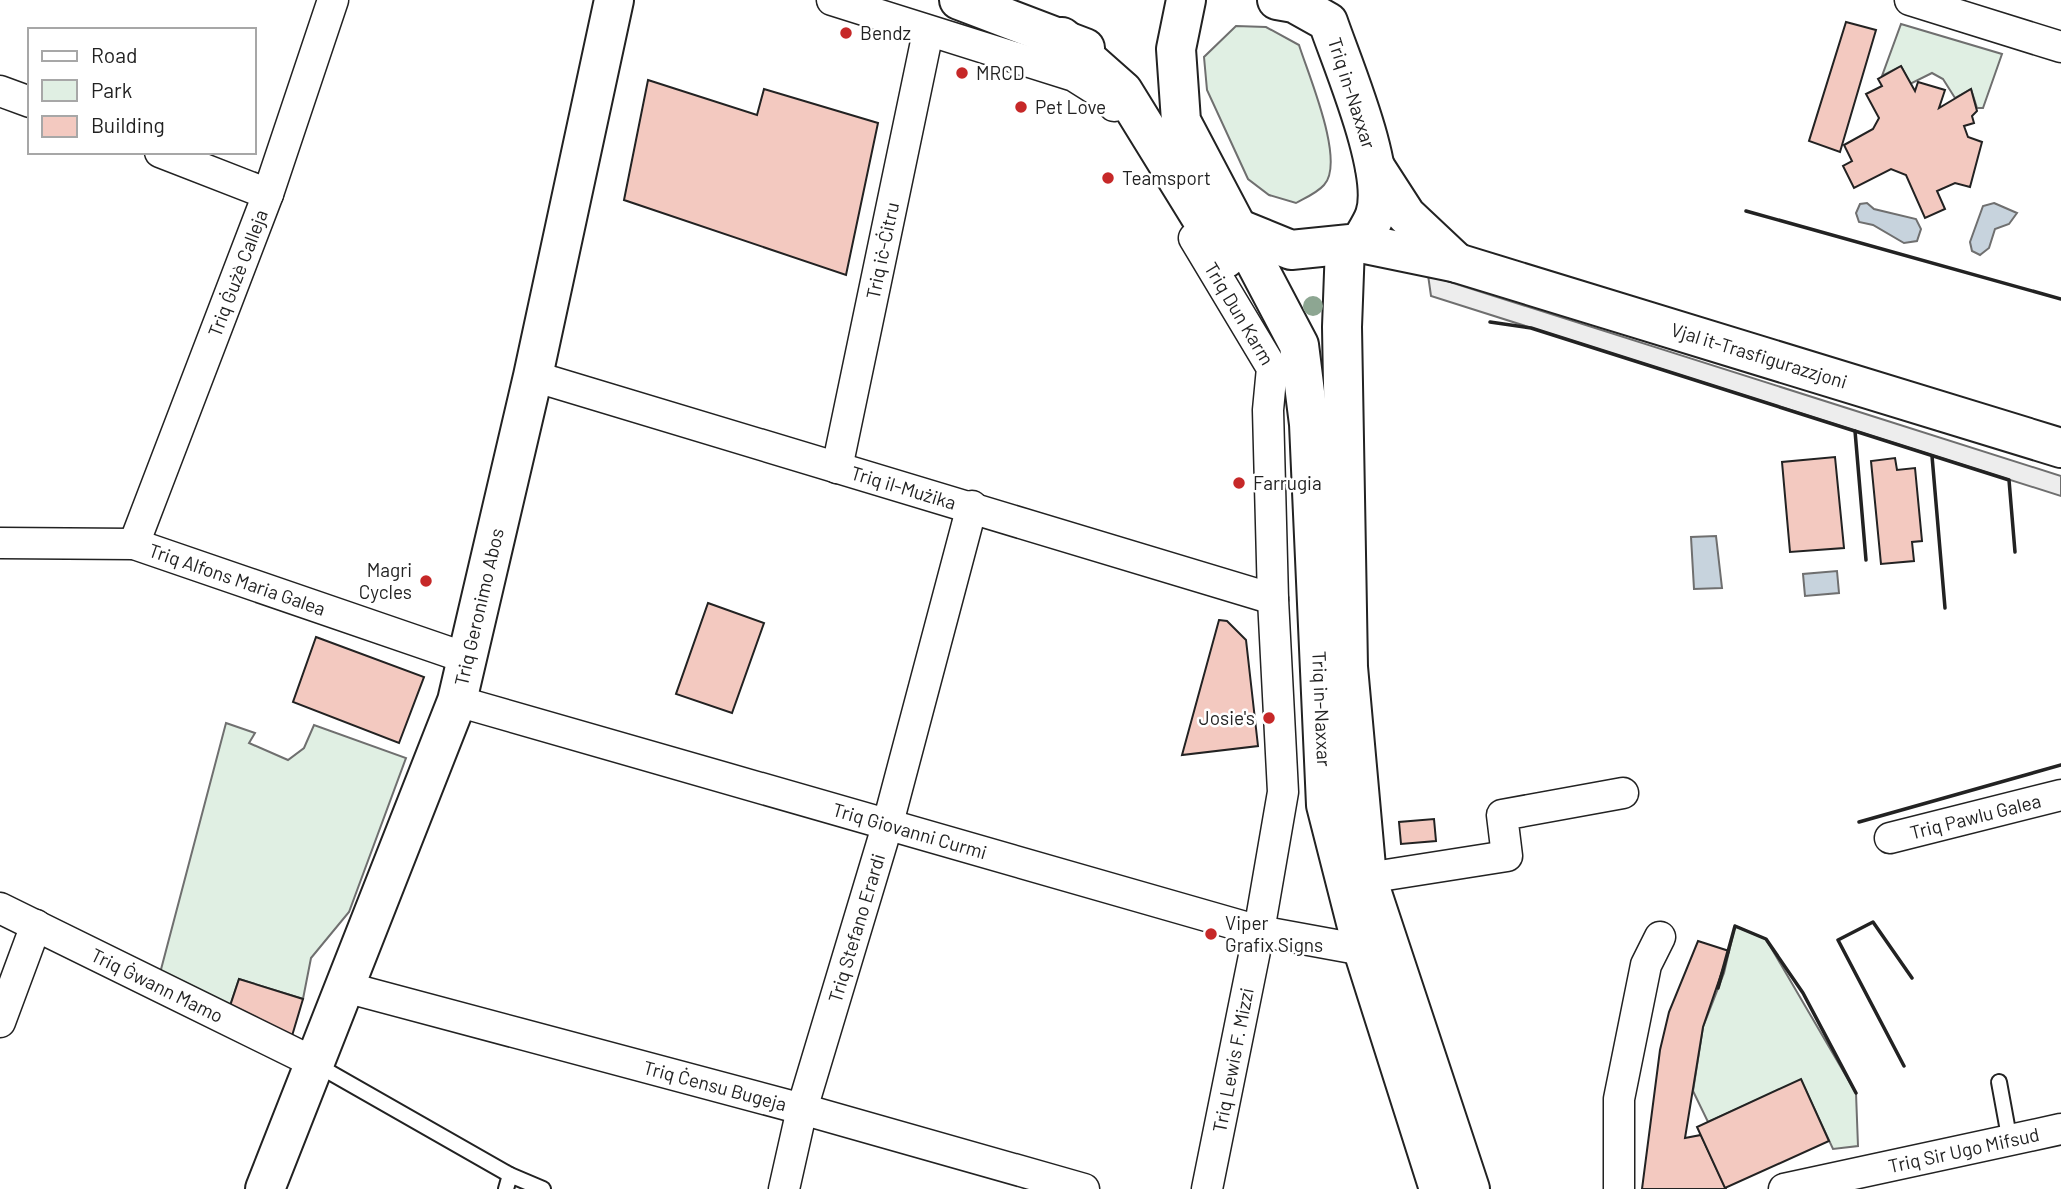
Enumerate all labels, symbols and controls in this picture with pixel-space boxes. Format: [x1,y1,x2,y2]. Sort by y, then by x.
place label: Bendz [860,21,911,44]
marker: Bendz [838,25,854,41]
legend [28,28,256,154]
street label: Triq in-Naxxar [1324,34,1381,151]
text: Road [91,42,137,67]
place label: MRCD [976,61,1025,84]
marker: MRCD [954,65,970,81]
text: Park [91,77,132,102]
place label: Pet Love [1035,95,1106,118]
marker: Pet Love [1013,99,1029,115]
text: Building [91,112,165,137]
place label: Teamsport [1122,166,1211,189]
marker: Teamsport [1100,170,1116,186]
street label: Triq iċ-Ċitru [861,200,903,301]
street label: Triq Ġużè Calleja [202,206,272,340]
street label: Triq Dun Karm [1200,258,1279,369]
street label: Vjal it-Trasfigurazzjoni [1668,317,1850,393]
street label: Triq il-Mużika [848,460,959,514]
place label: Farrugia [1253,471,1322,494]
marker: Farrugia [1231,475,1247,491]
street label: Triq Geronimo Abos [449,526,508,688]
street label: Triq Alfons Maria Galea [146,538,329,620]
place label: Magri Cycles [359,558,412,603]
marker: Magri Cycles [418,573,434,589]
street label: Triq in-Naxxar [1308,650,1336,767]
place label: Josie's [1199,706,1255,729]
marker: Josie's [1261,710,1277,726]
street label: Triq Pawlu Galea [1907,789,2043,844]
street label: Triq Giovanni Curmi [830,797,990,863]
street label: Triq Stefano Erardi [823,851,889,1005]
place label: Viper Grafix Signs [1225,911,1323,956]
marker: Viper Grafix Signs [1203,926,1219,942]
street label: Triq Ġwann Mamo [87,943,227,1027]
street label: Triq Lewis F. Mizzi [1207,986,1258,1134]
street label: Triq Ċensu Bugeja [641,1055,789,1115]
street label: Triq Sir Ugo Mifsud [1886,1122,2041,1177]

